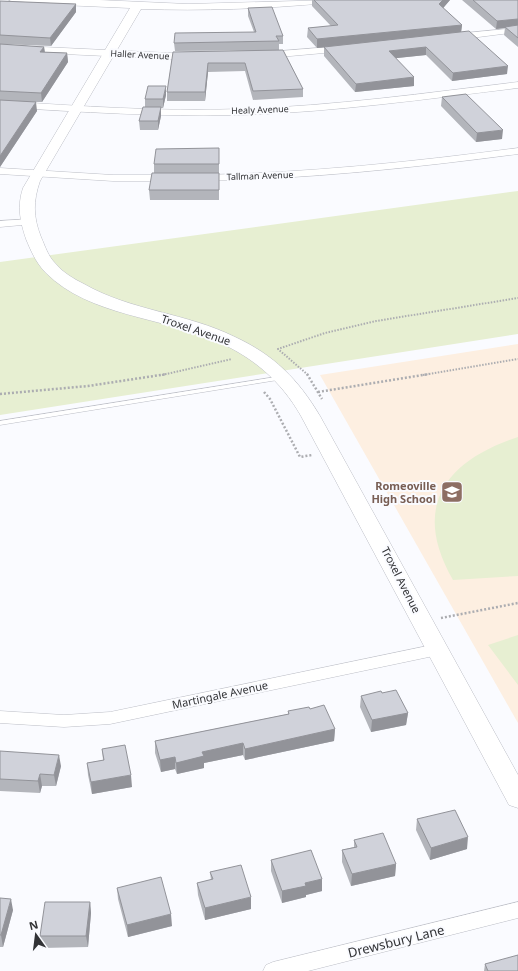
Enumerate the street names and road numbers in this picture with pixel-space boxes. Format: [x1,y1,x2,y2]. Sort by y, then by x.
street label: Haller Avenue [110,46,170,63]
street label: Healy Avenue [231,102,289,117]
street label: Tallman Avenue [226,168,294,183]
street label: Troxel Avenue [159,311,233,348]
street label: Troxel Avenue [378,544,425,615]
street label: Martingale Avenue [171,677,269,712]
street label: Drewsbury Lane [346,920,446,962]

